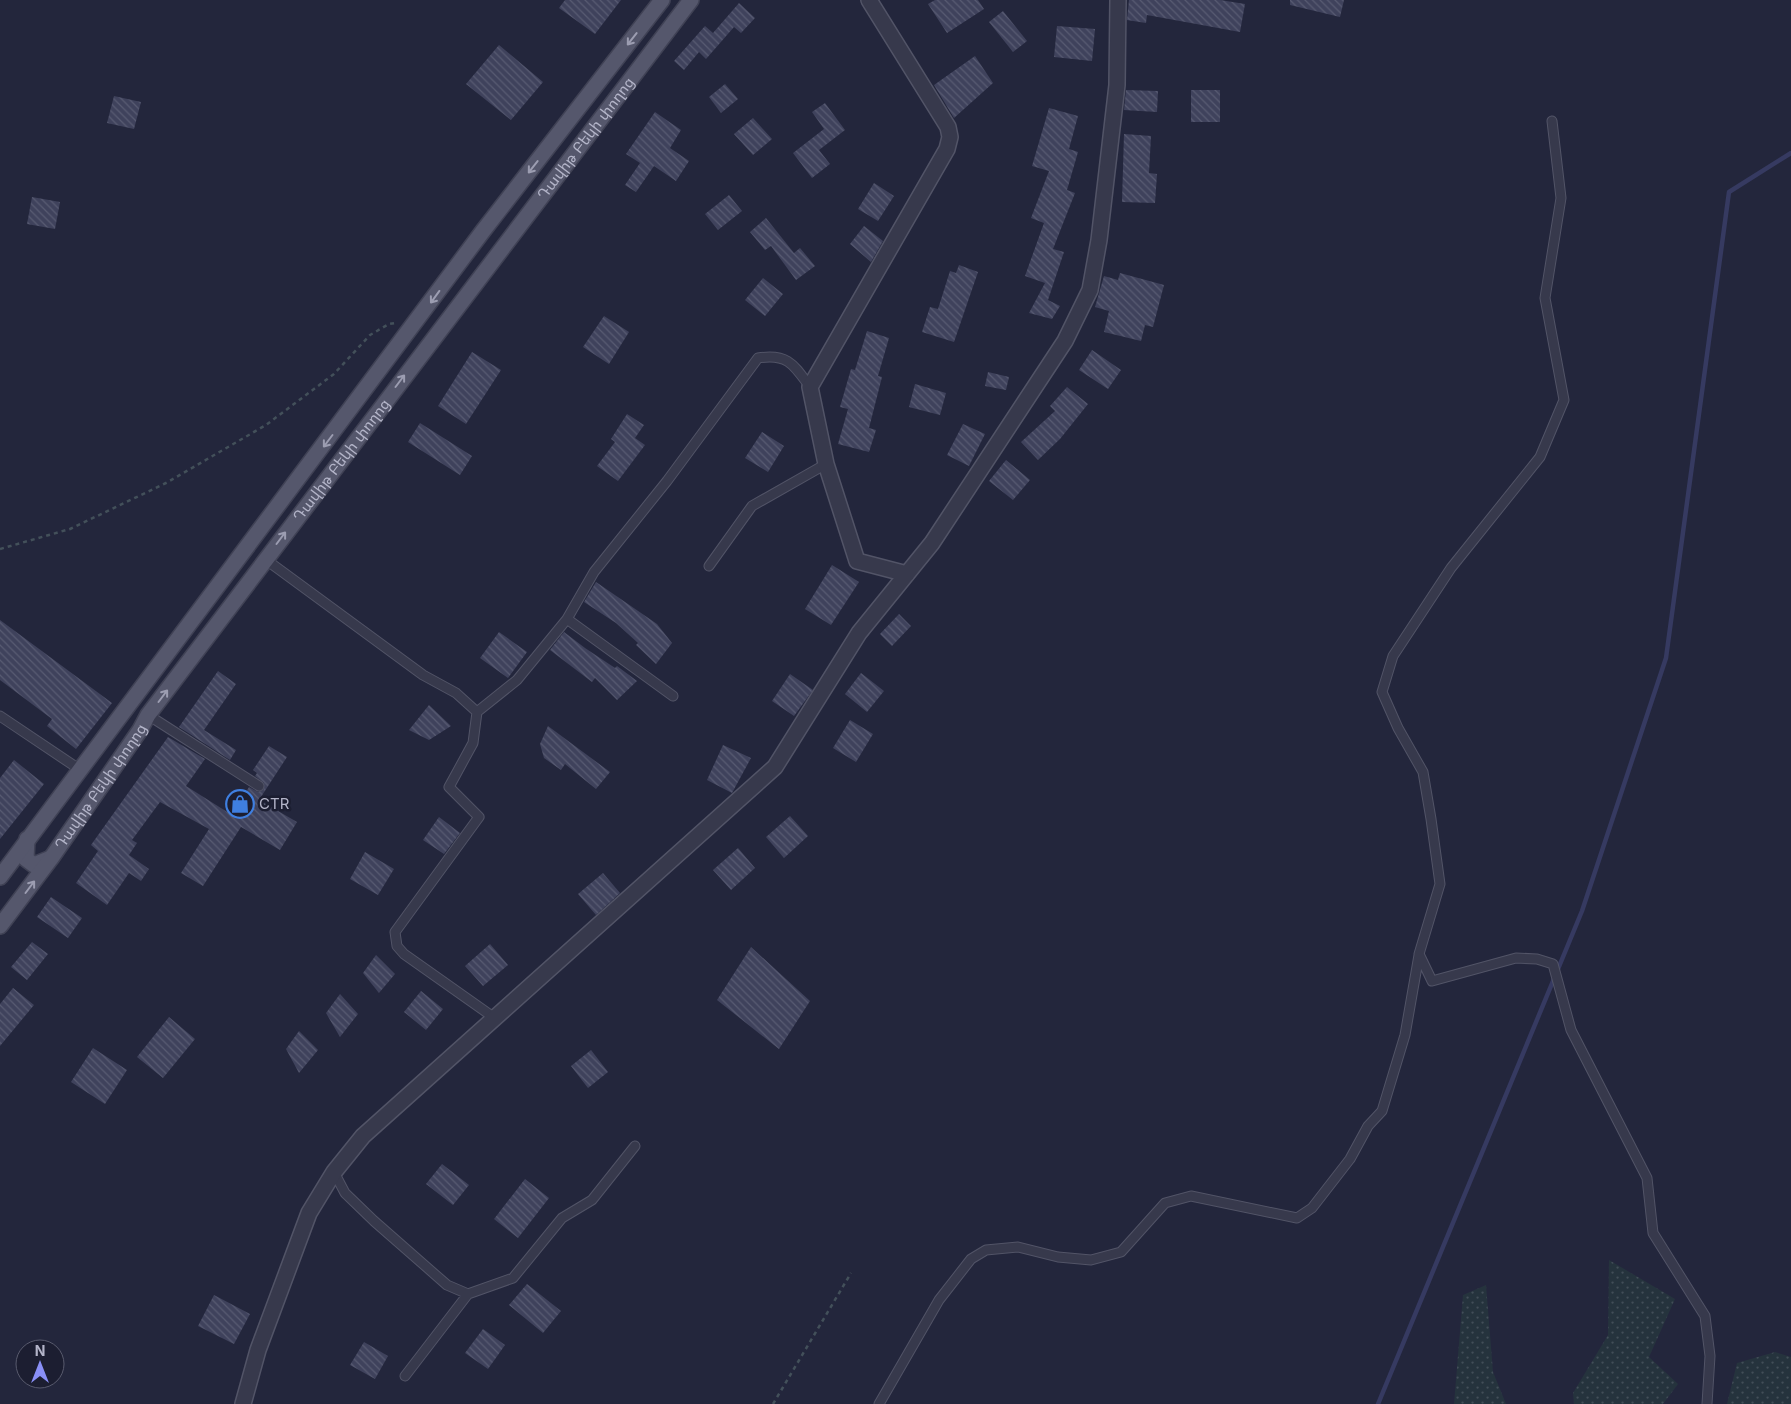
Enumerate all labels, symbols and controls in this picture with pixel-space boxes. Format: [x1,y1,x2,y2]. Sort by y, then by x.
one-way arrow [627,32,638,45]
street label: Դավիթ Բեկի փողոց [533,73,638,203]
one-way arrow [527,160,538,173]
one-way arrow [430,290,440,304]
one-way arrow [395,375,406,388]
street label: Դավիթ Բեկի փողոց [289,395,394,525]
one-way arrow [322,434,333,447]
one-way arrow [275,532,286,545]
one-way arrow [157,690,168,703]
street label: Դավիթ Բեկի փողոց [50,720,151,853]
shop icon: CTR [225,789,255,819]
place label: CTR [259,794,290,813]
one-way arrow [24,881,35,894]
north arrow [15,1339,65,1389]
text: N [35,1342,45,1359]

